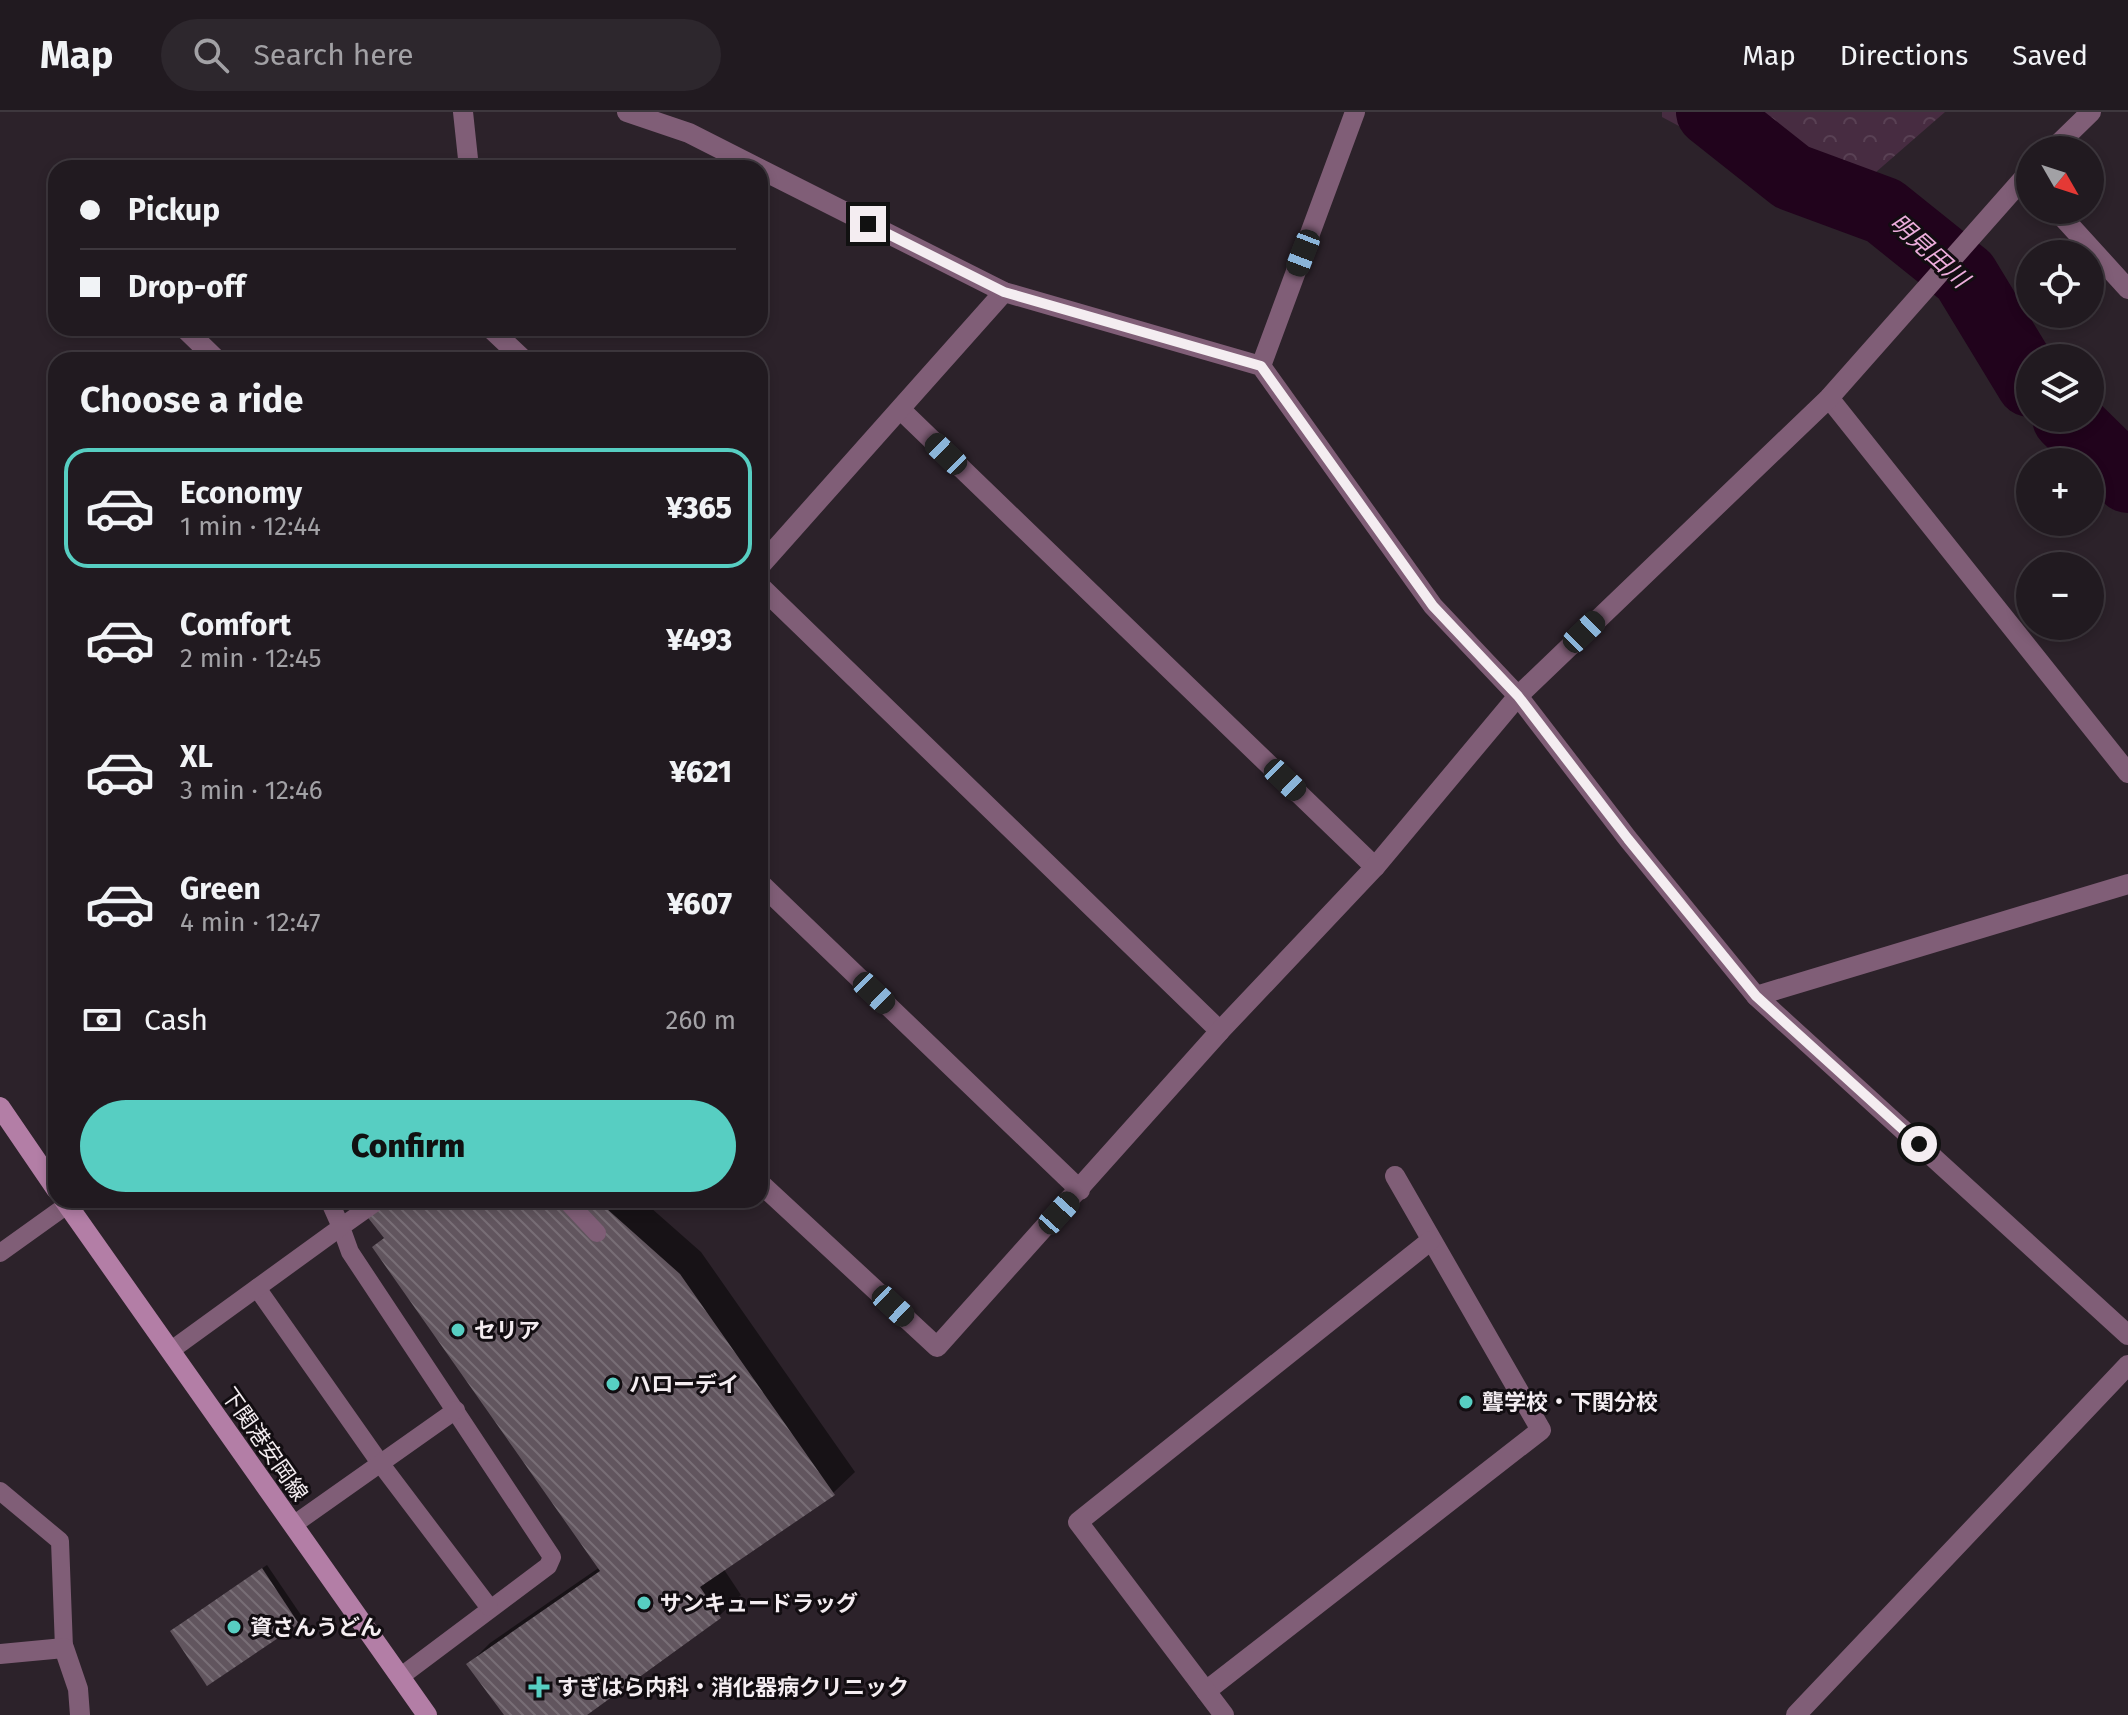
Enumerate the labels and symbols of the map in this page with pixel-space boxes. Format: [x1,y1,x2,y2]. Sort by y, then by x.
north arrow [2016,136,2104,224]
route end [850,206,886,242]
water label: 明見田川 [1884,208,1976,296]
car [1283,226,1323,280]
car [920,429,972,479]
car [1558,607,1610,657]
car [1259,755,1311,805]
car [848,968,900,1018]
route start [1901,1126,1937,1162]
car [1034,1187,1084,1239]
car [867,1281,919,1331]
place label: セリア [474,1317,540,1344]
marker: セリア [449,1321,467,1339]
place label: ハローデイ [629,1371,739,1398]
marker: ハローデイ [604,1375,622,1393]
street label: 下関港安岡線 [216,1382,314,1506]
place label: 聾学校・下関分校 [1482,1389,1658,1416]
marker: 聾学校・下関分校 [1457,1393,1475,1411]
place label: サンキュードラッグ [660,1590,858,1617]
marker: サンキュードラッグ [635,1594,653,1612]
place label: 資さんうどん [250,1614,382,1641]
marker: 資さんうどん [225,1618,243,1636]
place label: すぎはら内科・消化器病クリニック [557,1674,909,1701]
marker: すぎはら内科・消化器病クリニック [528,1676,550,1698]

